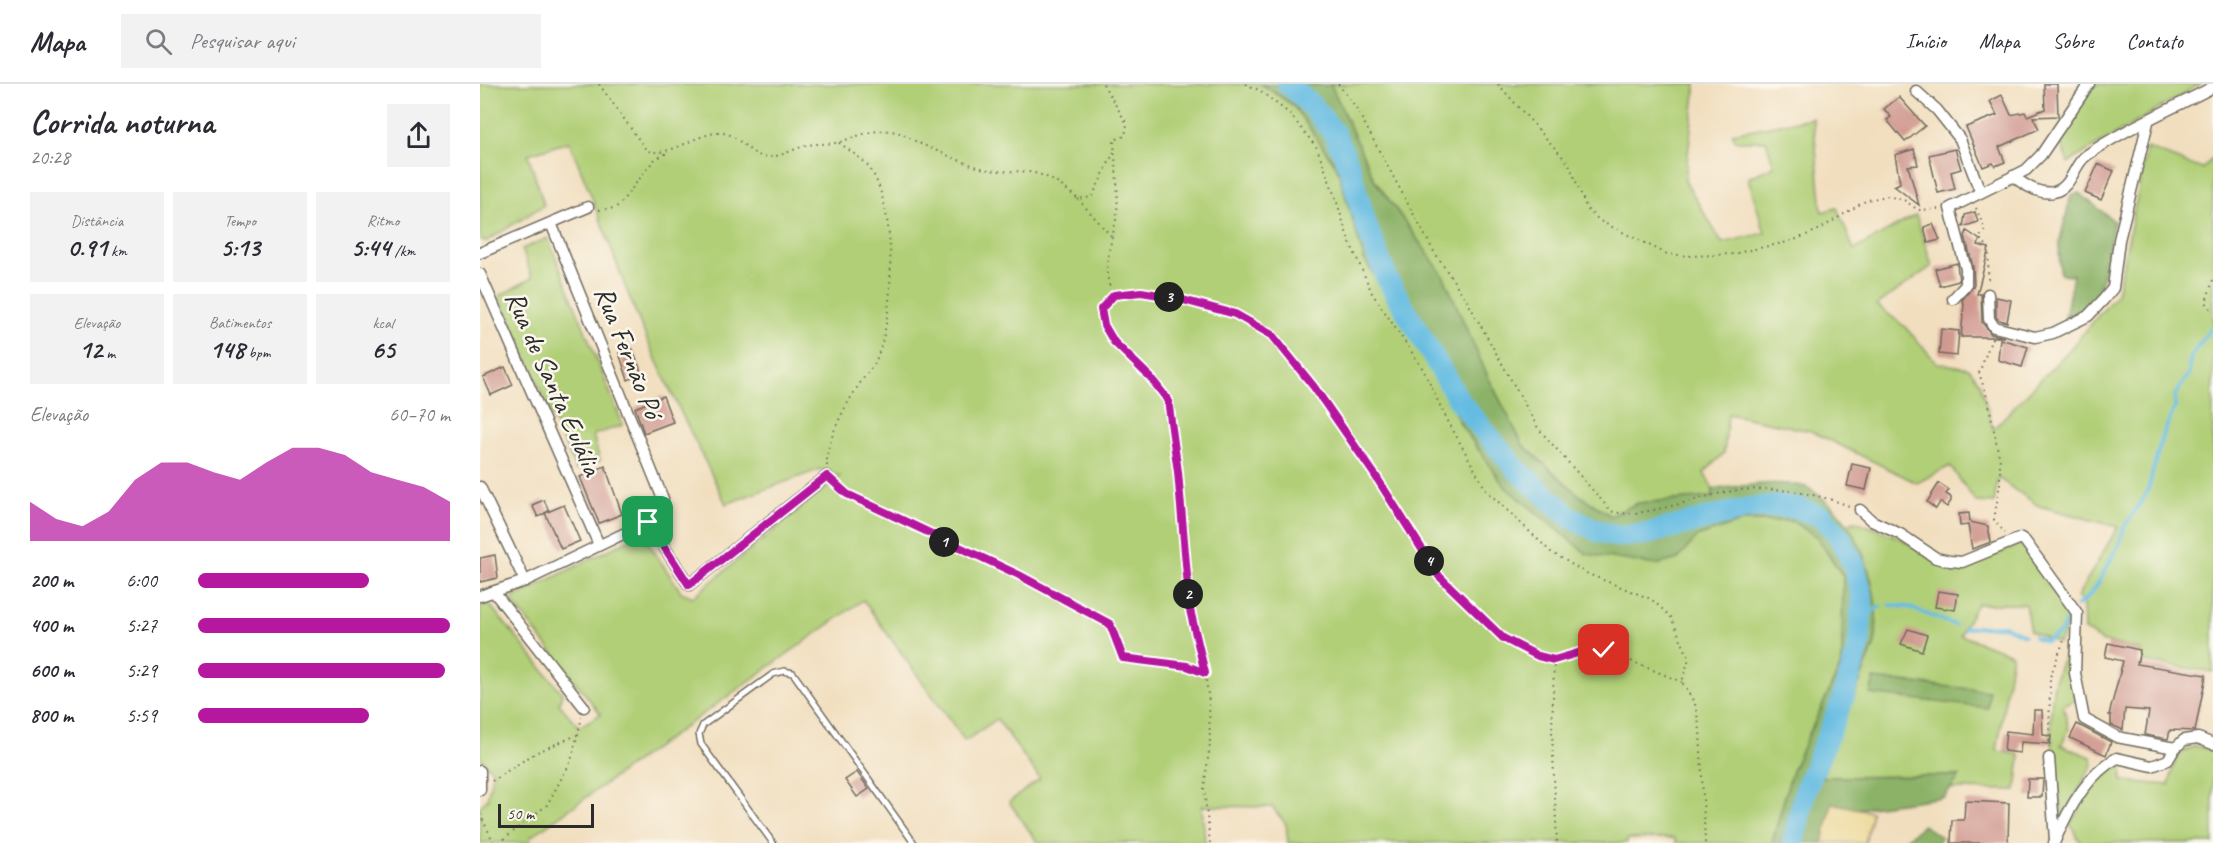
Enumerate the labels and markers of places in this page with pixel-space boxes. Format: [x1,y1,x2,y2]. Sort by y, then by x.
pin: 3 [1154,282,1184,312]
pin [622,496,673,547]
pin: 1 [929,527,959,557]
pin: 4 [1414,546,1444,576]
pin: 2 [1173,579,1203,609]
pin [1578,624,1629,675]

